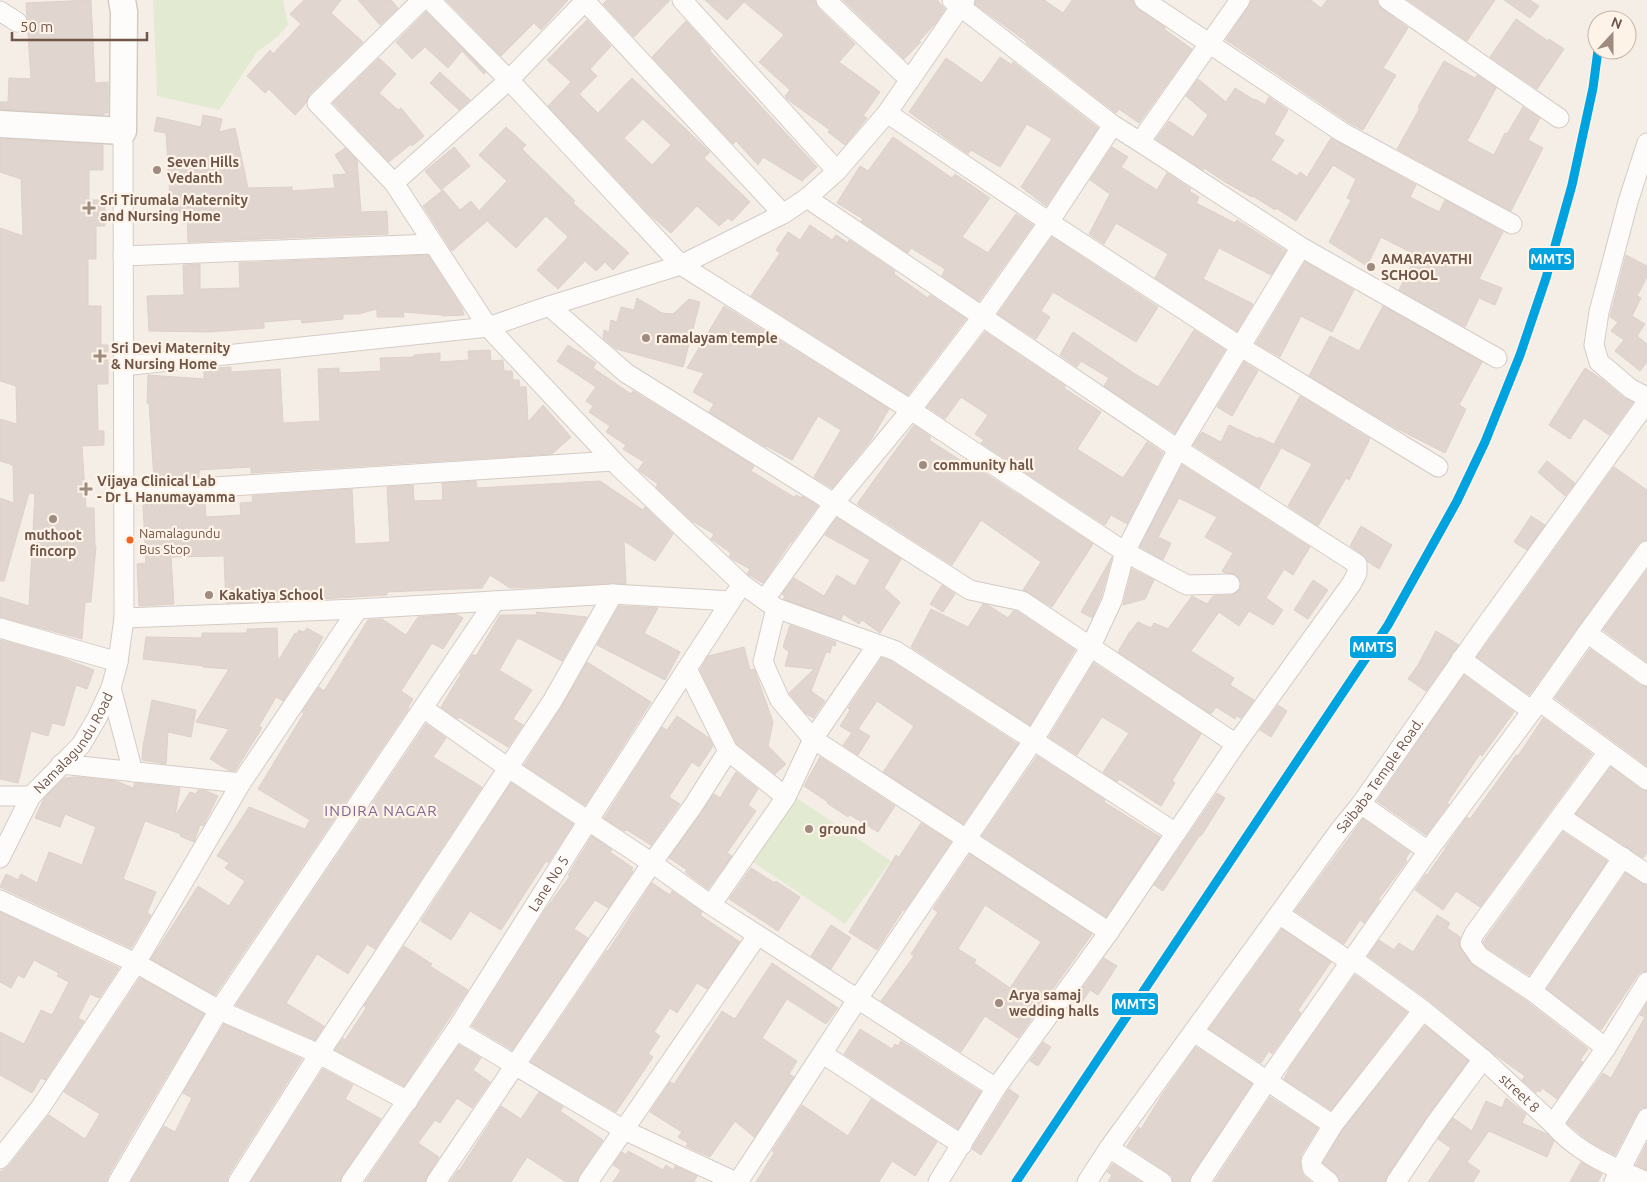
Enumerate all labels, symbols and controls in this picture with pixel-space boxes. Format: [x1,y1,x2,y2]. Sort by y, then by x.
scale bar [12,10,148,42]
north arrow [1587,10,1637,60]
text: N [1609,14,1624,32]
text: 50 m [20,18,53,35]
place label: Seven Hills Vedanth [167,154,239,186]
marker: Seven Hills Vedanth [151,164,163,176]
place label: Sri Tirumala Maternity and Nursing Home [100,192,248,224]
marker: Sri Tirumala Maternity and Nursing Home [82,201,96,215]
line badge: MMTS [1528,247,1575,271]
place label: AMARAVATHI SCHOOL [1381,251,1472,283]
text: MMTS [1530,251,1572,267]
marker: AMARAVATHI SCHOOL [1365,261,1377,273]
place label: ramalayam temple [656,330,778,346]
marker: ramalayam temple [640,332,652,344]
place label: Sri Devi Maternity & Nursing Home [111,340,231,372]
marker: Sri Devi Maternity & Nursing Home [93,349,107,363]
place label: community hall [933,457,1034,473]
marker: community hall [917,459,929,471]
place label: Vijaya Clinical Lab - Dr L Hanumayamma [97,473,236,505]
marker: Vijaya Clinical Lab - Dr L Hanumayamma [79,482,93,496]
marker: muthoot fincorp [47,513,59,525]
place label: Namalagundu Bus Stop [139,526,220,556]
place label: muthoot fincorp [24,527,82,559]
marker: Namalagundu Bus Stop [125,535,135,545]
place label: Kakatiya School [219,587,323,603]
marker: Kakatiya School [203,589,215,601]
line badge: MMTS [1349,635,1397,659]
text: MMTS [1352,639,1394,655]
street label: Namalagundu Road [30,690,116,797]
street label: Saibaba Temple Road. [1333,715,1426,836]
district label: INDIRA NAGAR [324,802,438,819]
place label: ground [819,821,866,837]
marker: ground [803,823,815,835]
street label: Lane No 5 [525,853,572,914]
place label: Arya samaj wedding halls [1009,987,1100,1019]
line badge: MMTS [1111,992,1159,1016]
text: MMTS [1114,996,1156,1012]
marker: Arya samaj wedding halls [993,997,1005,1009]
street label: street 8 [1496,1070,1543,1116]

